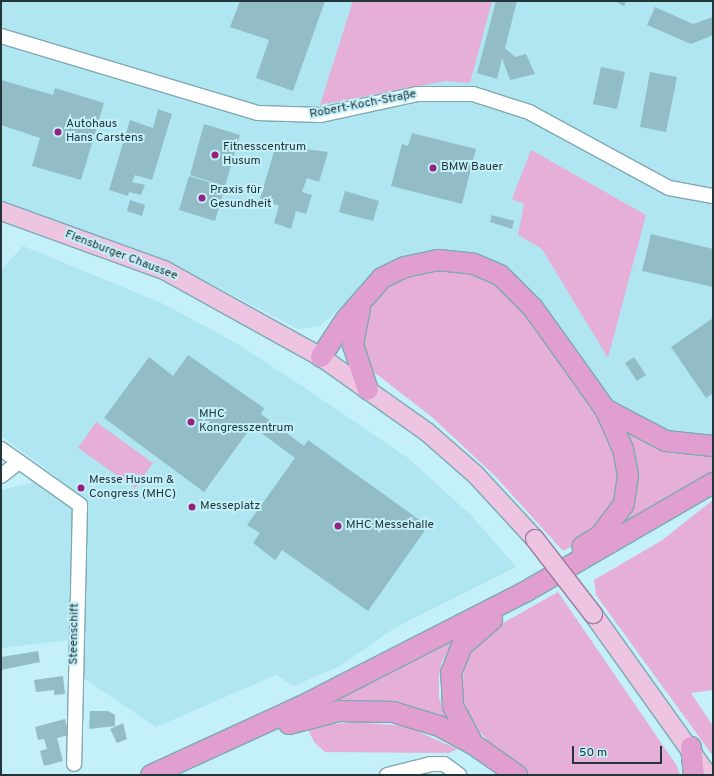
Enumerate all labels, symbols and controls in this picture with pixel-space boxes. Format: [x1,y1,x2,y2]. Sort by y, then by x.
street label: Robert-Koch-Straße [309,88,417,122]
place label: Autohaus Hans Carstens [66,118,143,146]
marker: Autohaus Hans Carstens [53,127,63,137]
place label: Fitnesscentrum Husum [223,141,306,169]
marker: Fitnesscentrum Husum [210,150,220,160]
place label: BMW Bauer [441,161,503,175]
marker: BMW Bauer [428,163,438,173]
place label: Praxis für Gesundheit [210,184,272,212]
marker: Praxis für Gesundheit [197,193,207,203]
street label: Flensburger Chaussee [63,228,179,284]
place label: MHC Kongresszentrum [199,408,294,436]
marker: MHC Kongresszentrum [186,417,196,427]
place label: Messe Husum & Congress (MHC) [89,474,176,502]
marker: Messe Husum & Congress (MHC) [76,483,86,493]
place label: Messeplatz [200,500,260,514]
marker: Messeplatz [187,502,197,512]
place label: MHC Messehalle [346,519,434,533]
marker: MHC Messehalle [333,521,343,531]
street label: Steenschift [67,603,83,665]
scale bar [574,738,664,764]
text: 50 m [579,745,607,761]

